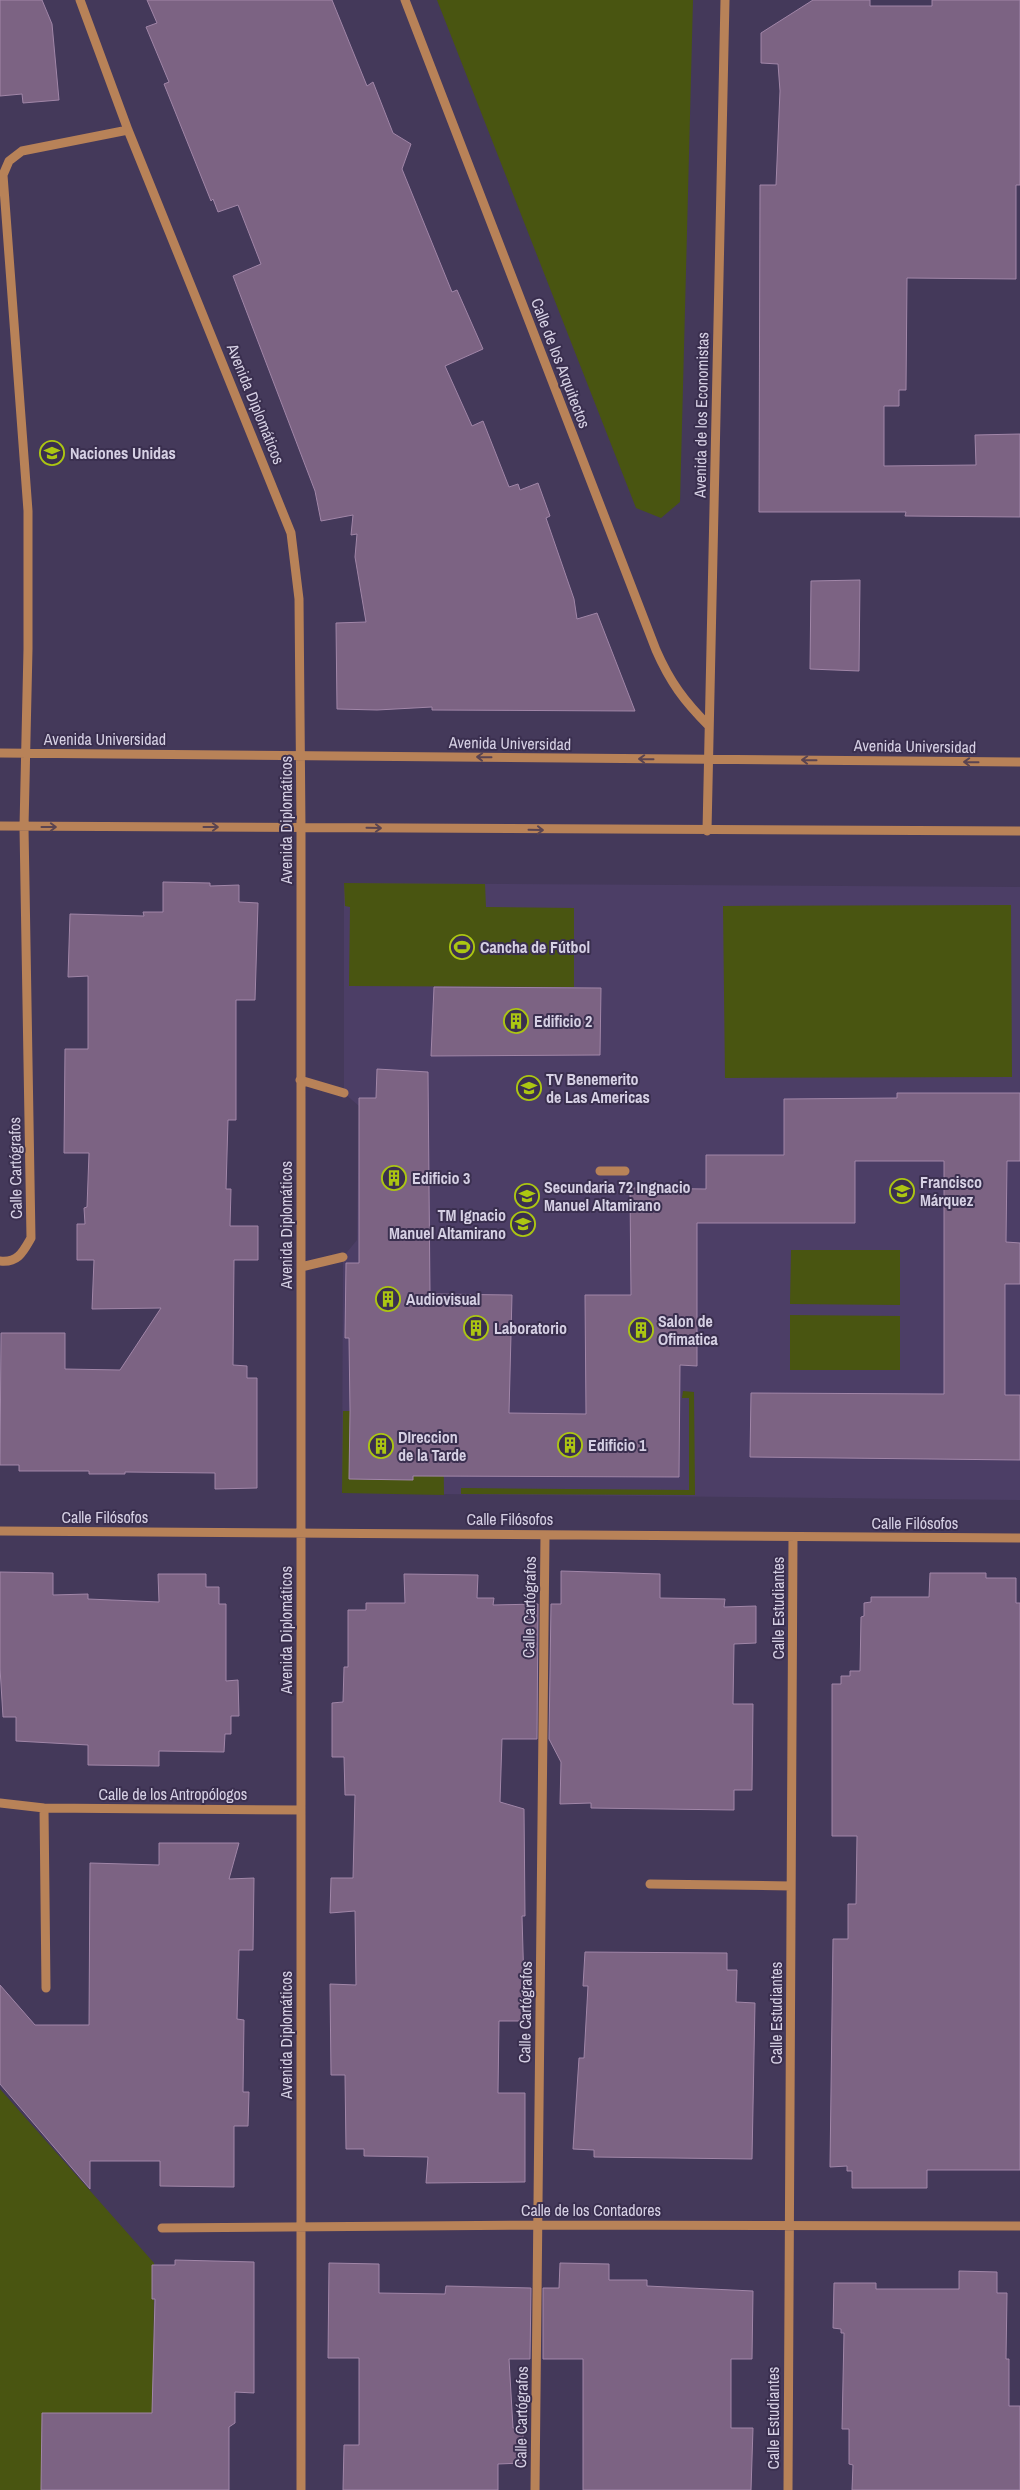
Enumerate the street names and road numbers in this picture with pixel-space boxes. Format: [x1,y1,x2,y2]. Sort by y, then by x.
street label: Calle de los Arquitectos [526,295,596,431]
street label: Avenida de los Economistas [689,332,713,499]
street label: Avenida Diplomáticos [221,340,290,468]
street label: Avenida Universidad [43,728,166,750]
street label: Avenida Universidad [448,731,571,755]
street label: Avenida Universidad [853,734,976,758]
street label: Avenida Diplomáticos [275,756,297,885]
street label: Calle Cartógrafos [3,1117,27,1219]
street label: Avenida Diplomáticos [275,1161,297,1290]
street label: Calle Filósofos [62,1506,148,1528]
street label: Calle Filósofos [467,1508,553,1530]
street label: Calle Filósofos [872,1512,958,1534]
street label: Calle Cartógrafos [517,1556,541,1658]
street label: Calle Estudiantes [767,1557,789,1659]
street label: Avenida Diplomáticos [275,1566,297,1695]
street label: Calle de los Antropólogos [99,1783,247,1805]
street label: Calle Cartógrafos [513,1961,537,2063]
street label: Calle Estudiantes [765,1962,787,2064]
street label: Avenida Diplomáticos [275,1971,297,2100]
street label: Calle de los Contadores [521,2199,661,2221]
street label: Calle Cartógrafos [509,2366,533,2468]
street label: Calle Estudiantes [762,2367,784,2469]

